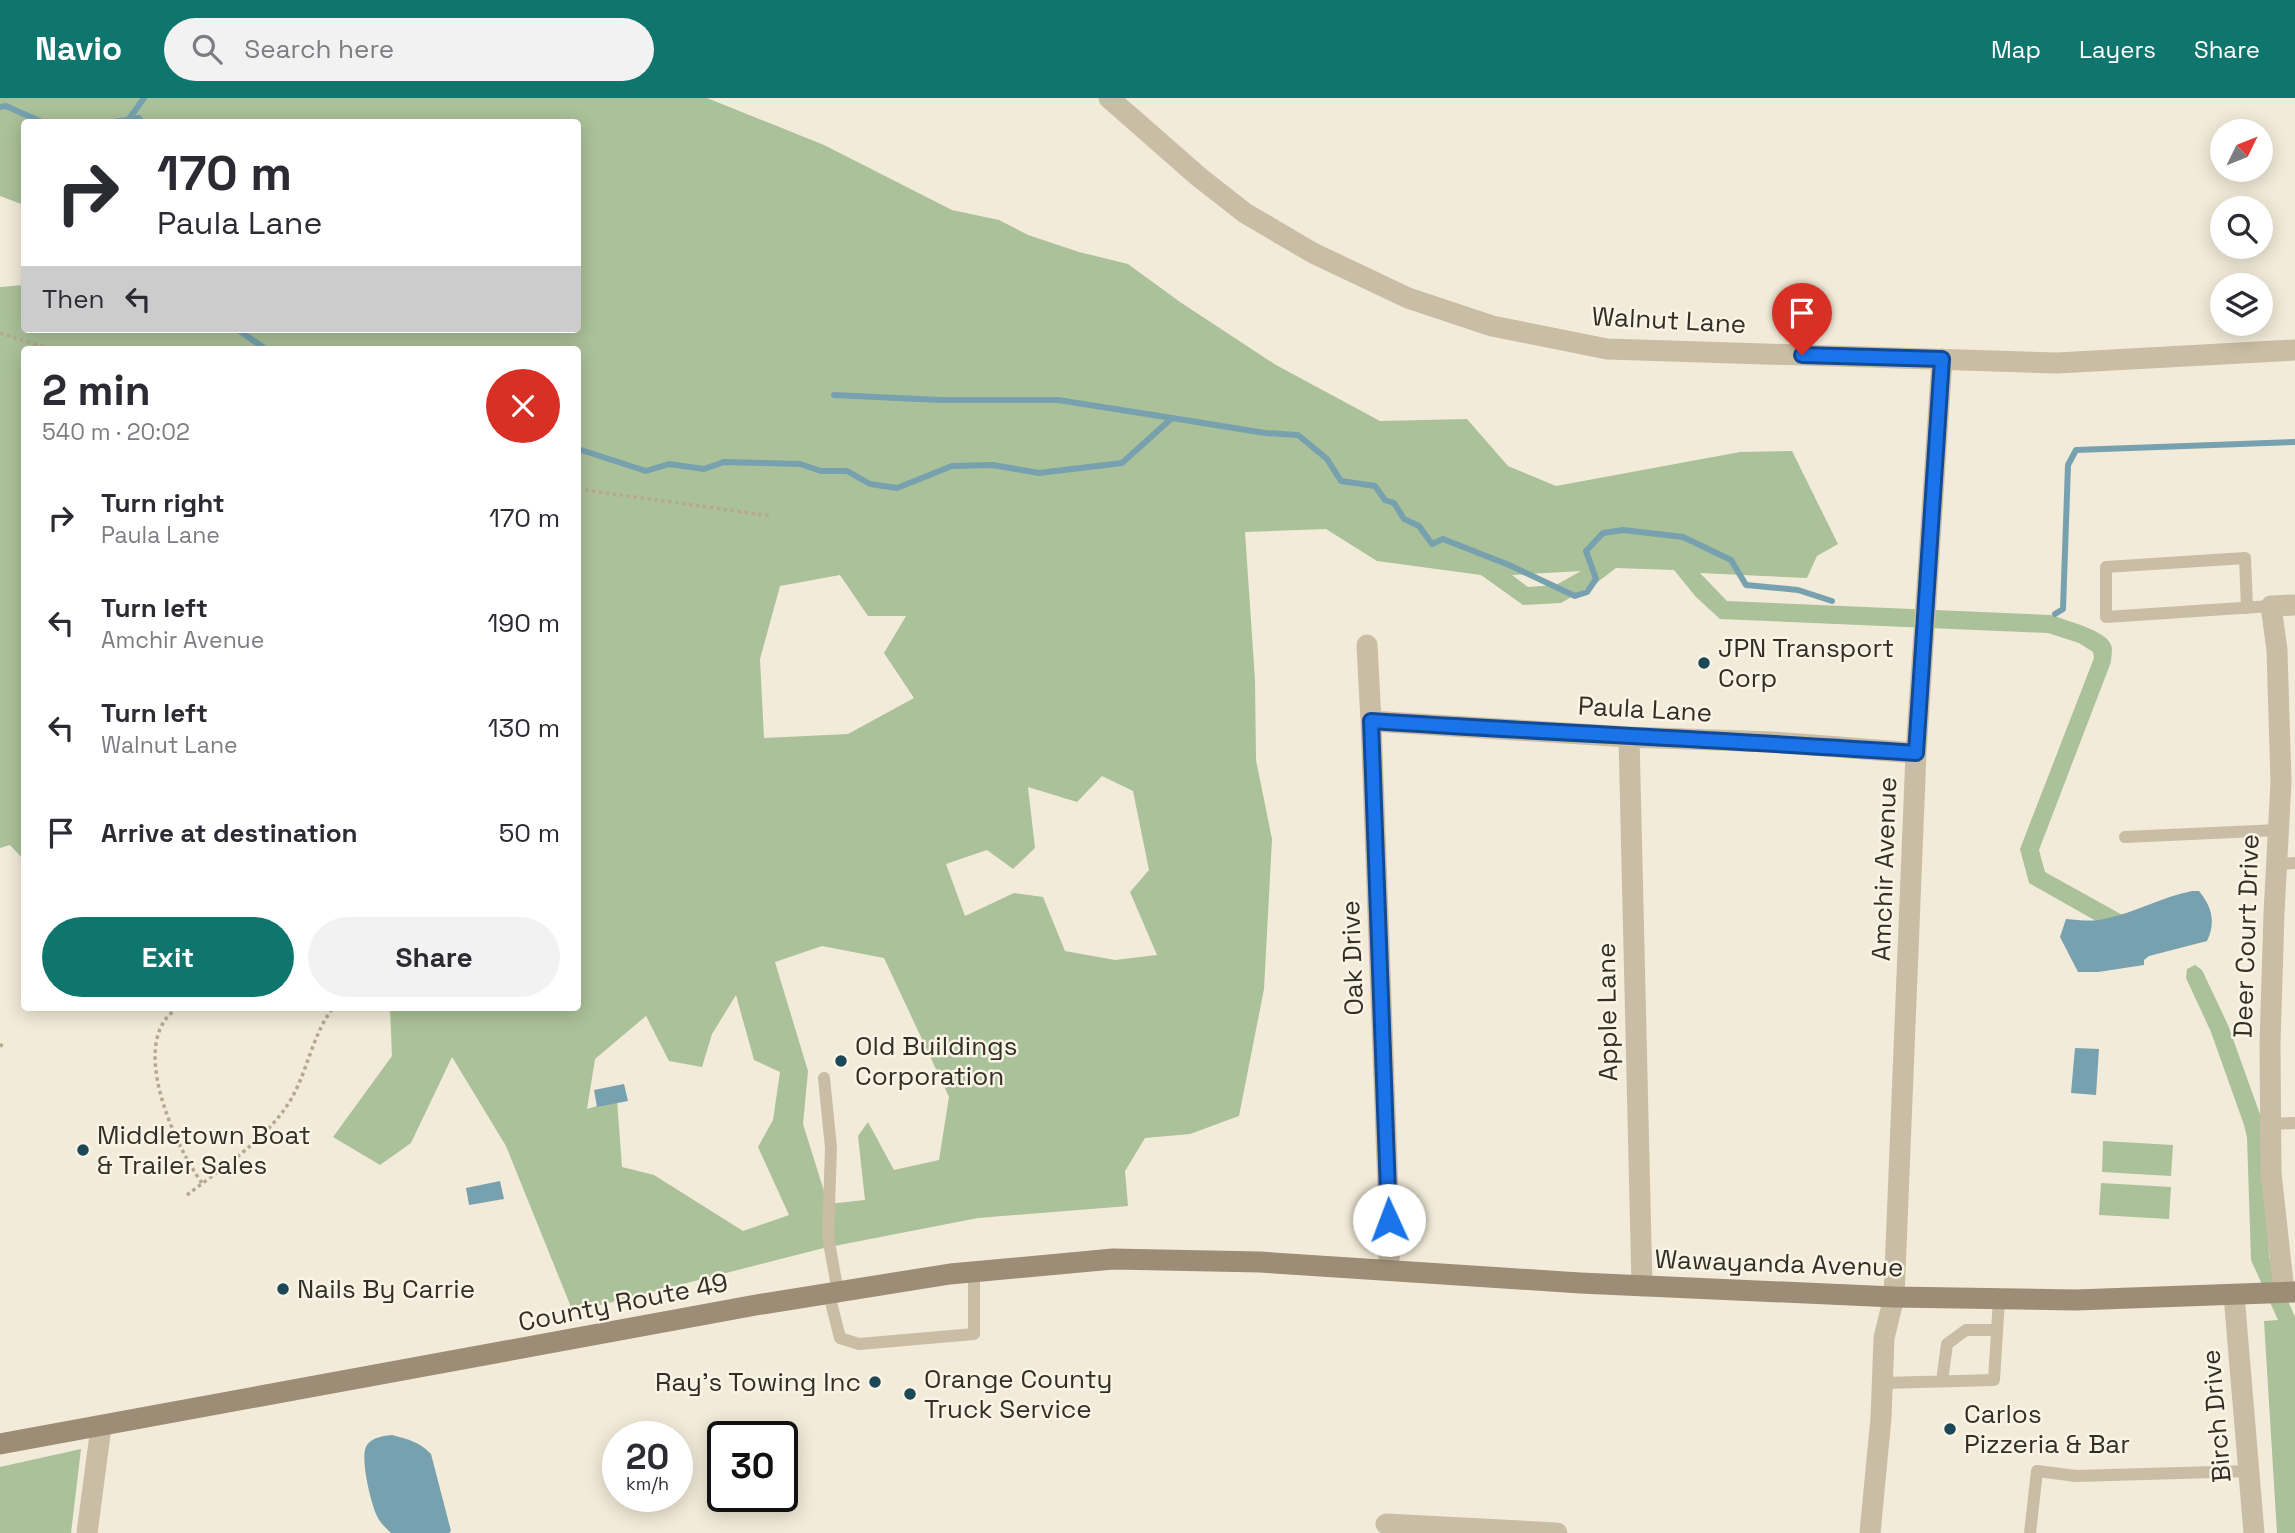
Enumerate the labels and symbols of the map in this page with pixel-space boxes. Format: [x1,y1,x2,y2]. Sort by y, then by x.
north arrow [2210,119,2273,182]
pin [1772,283,1832,355]
street label: Walnut Lane [1591,299,1747,341]
place label: JPN Transport Corp [1718,631,1894,695]
marker: JPN Transport Corp [1696,655,1712,671]
street label: Paula Lane [1577,689,1713,729]
street label: Amchir Avenue [1864,776,1904,962]
street label: Deer Court Drive [2225,834,2267,1038]
street label: Oak Drive [1333,900,1371,1016]
street label: Apple Lane [1589,942,1625,1082]
place label: Old Buildings Corporation [855,1029,1017,1093]
marker: Old Buildings Corporation [833,1053,849,1069]
place label: Middletown Boat & Trailer Sales [97,1118,311,1182]
marker: Middletown Boat & Trailer Sales [75,1142,91,1158]
position arrow [1352,1183,1426,1257]
street label: Wawayanda Avenue [1654,1242,1904,1284]
street label: County Route 49 [515,1265,731,1339]
place label: Nails By Carrie [297,1272,475,1306]
marker: Nails By Carrie [275,1281,291,1297]
street label: Birch Drive [2193,1348,2239,1484]
place label: Orange County Truck Service [924,1362,1113,1426]
place label: Ray's Towing Inc [655,1365,861,1399]
marker: Ray's Towing Inc [867,1374,883,1390]
marker: Orange County Truck Service [902,1386,918,1402]
place label: Carlos Pizzeria & Bar [1964,1397,2130,1461]
speed limit sign: 30 [707,1421,798,1512]
marker: Carlos Pizzeria & Bar [1942,1421,1958,1437]

